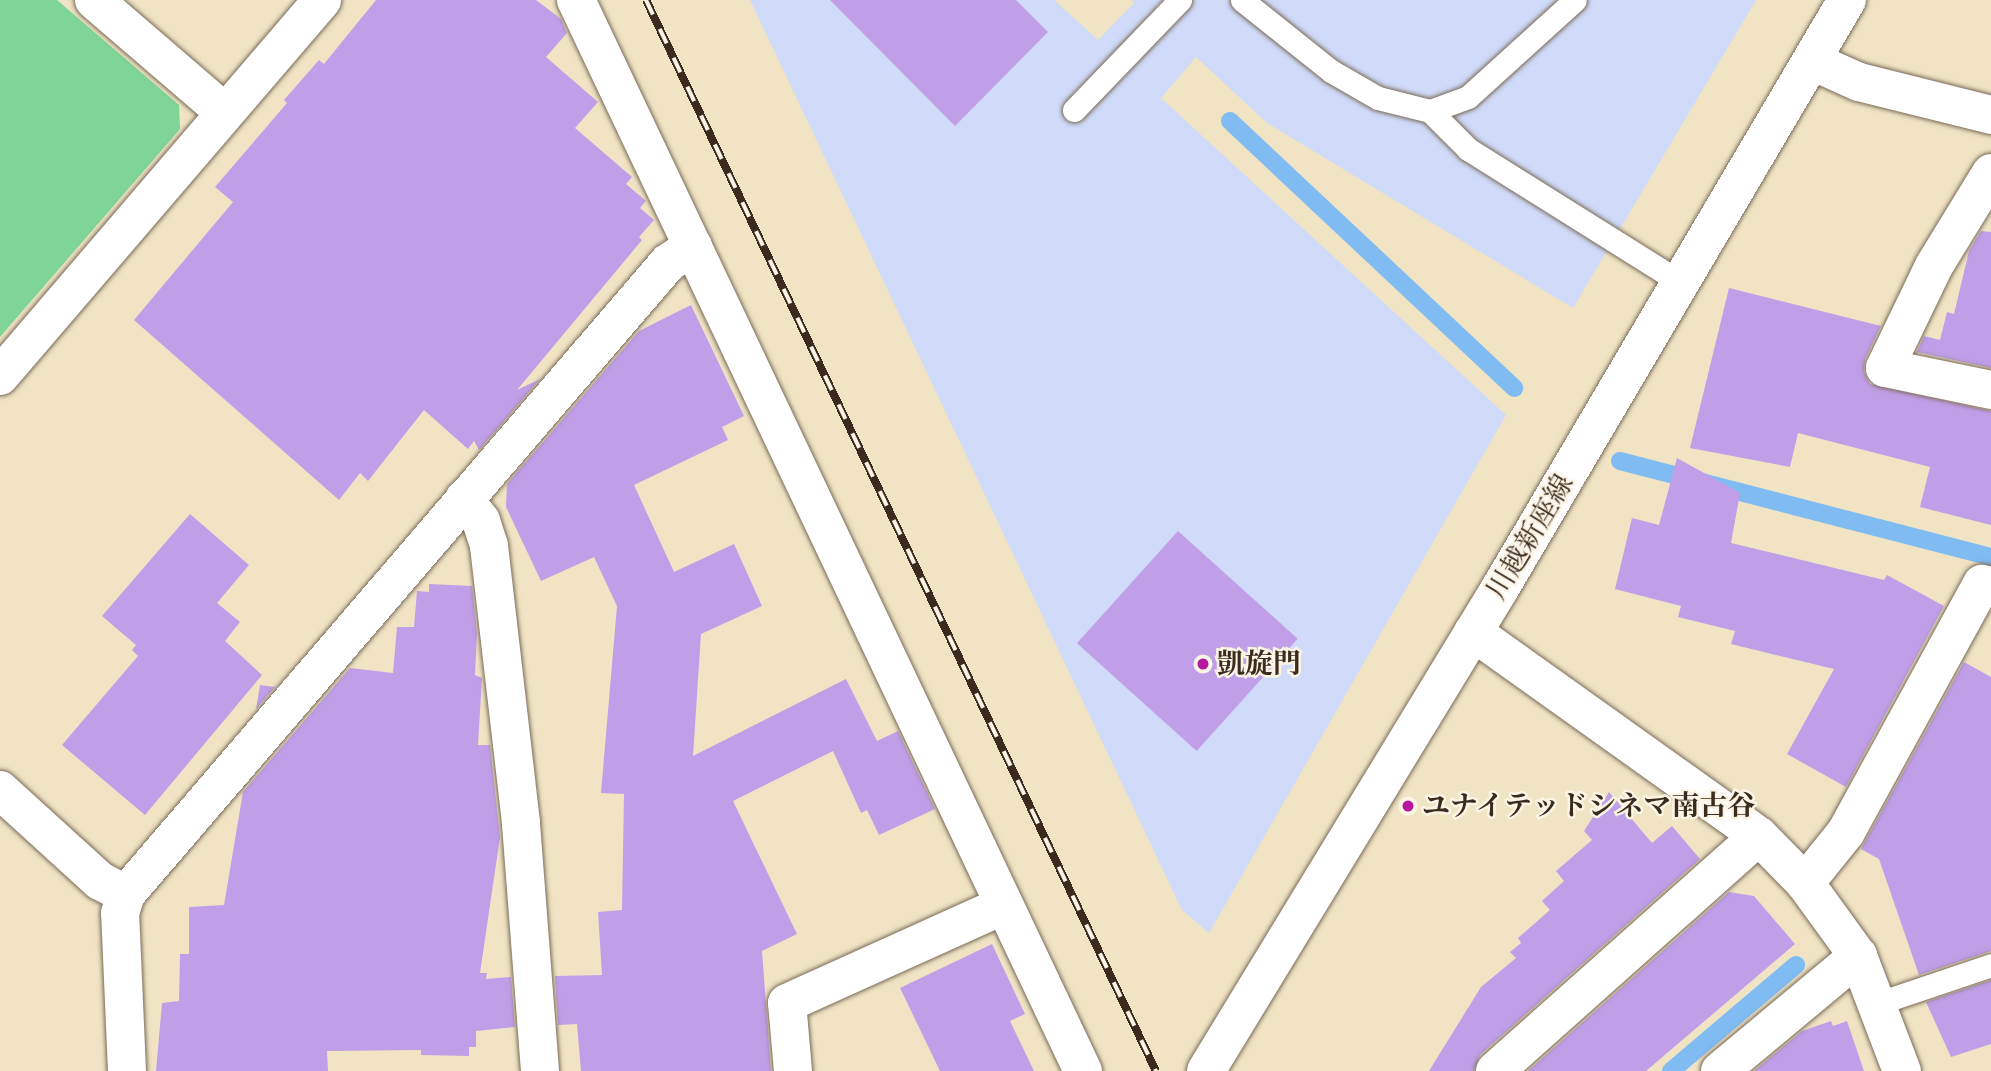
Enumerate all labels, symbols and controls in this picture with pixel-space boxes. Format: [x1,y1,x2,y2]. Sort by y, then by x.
street label: 川越新座線 [1480,468,1580,606]
place label: 凱旋門 [1217,647,1301,681]
marker: 凱旋門 [1195,656,1211,672]
place label: ユナイテッドシネマ南古谷 [1422,789,1758,823]
marker: ユナイテッドシネマ南古谷 [1400,798,1416,814]

